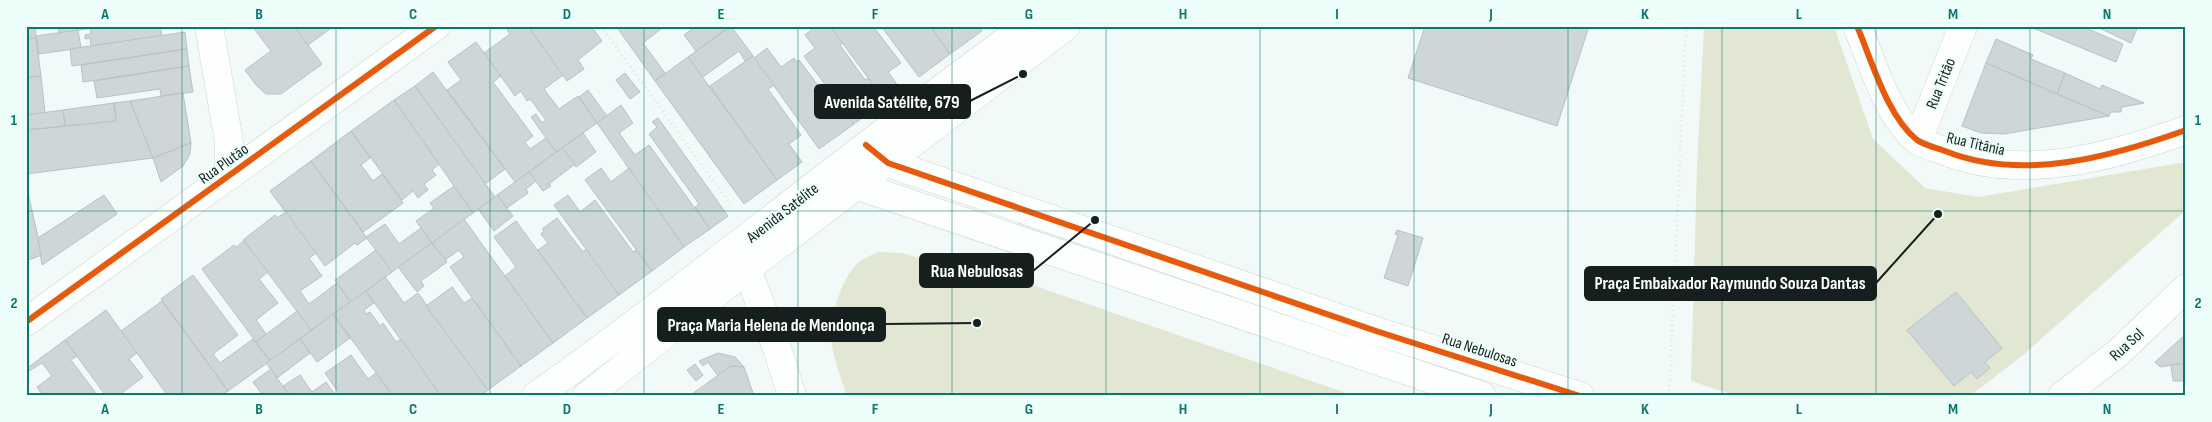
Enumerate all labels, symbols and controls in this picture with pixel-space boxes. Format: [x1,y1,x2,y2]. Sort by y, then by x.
text: A [100,5,109,24]
text: B [255,5,263,24]
text: C [409,5,417,24]
text: D [563,5,571,24]
text: E [718,5,725,24]
text: F [872,5,879,24]
text: G [1025,5,1033,24]
text: H [1179,5,1187,24]
text: I [1335,5,1339,24]
text: J [1488,5,1493,24]
text: K [1641,5,1649,24]
text: L [1796,5,1803,24]
text: M [1948,5,1958,24]
text: N [2103,5,2111,24]
street label: Rua Tritão [1923,55,1960,112]
callout: Avenida Satélite, 679 [815,85,970,118]
text: Avenida Satélite, 679 [824,92,959,113]
text: 1 [11,111,18,130]
text: 1 [2195,111,2202,130]
street label: Rua Titânia [1945,129,2007,160]
street label: Rua Plutão [195,140,252,189]
street label: Avenida Satélite [742,179,823,248]
callout: Rua Nebulosas [920,254,1033,287]
text: Rua Nebulosas [931,261,1023,282]
callout: Praça Embaixador Raymundo Souza Dantas [1585,267,1876,300]
text: Praça Embaixador Raymundo Souza Dantas [1594,273,1866,294]
text: 2 [10,294,18,313]
text: 2 [2194,294,2202,313]
callout: Praça Maria Helena de Mendonça [658,308,885,341]
text: Praça Maria Helena de Mendonça [667,315,875,336]
street label: Rua Sol [2106,325,2148,365]
street label: Rua Nebulosas [1440,329,1520,372]
text: A [100,400,109,419]
text: B [255,400,263,419]
text: C [409,400,417,419]
text: D [563,400,571,419]
text: E [718,400,725,419]
text: F [872,400,879,419]
text: G [1025,400,1033,419]
text: H [1179,400,1187,419]
text: I [1335,400,1339,419]
text: J [1488,400,1493,419]
text: K [1641,400,1649,419]
text: L [1796,400,1803,419]
text: M [1948,400,1958,419]
text: N [2103,400,2111,419]

